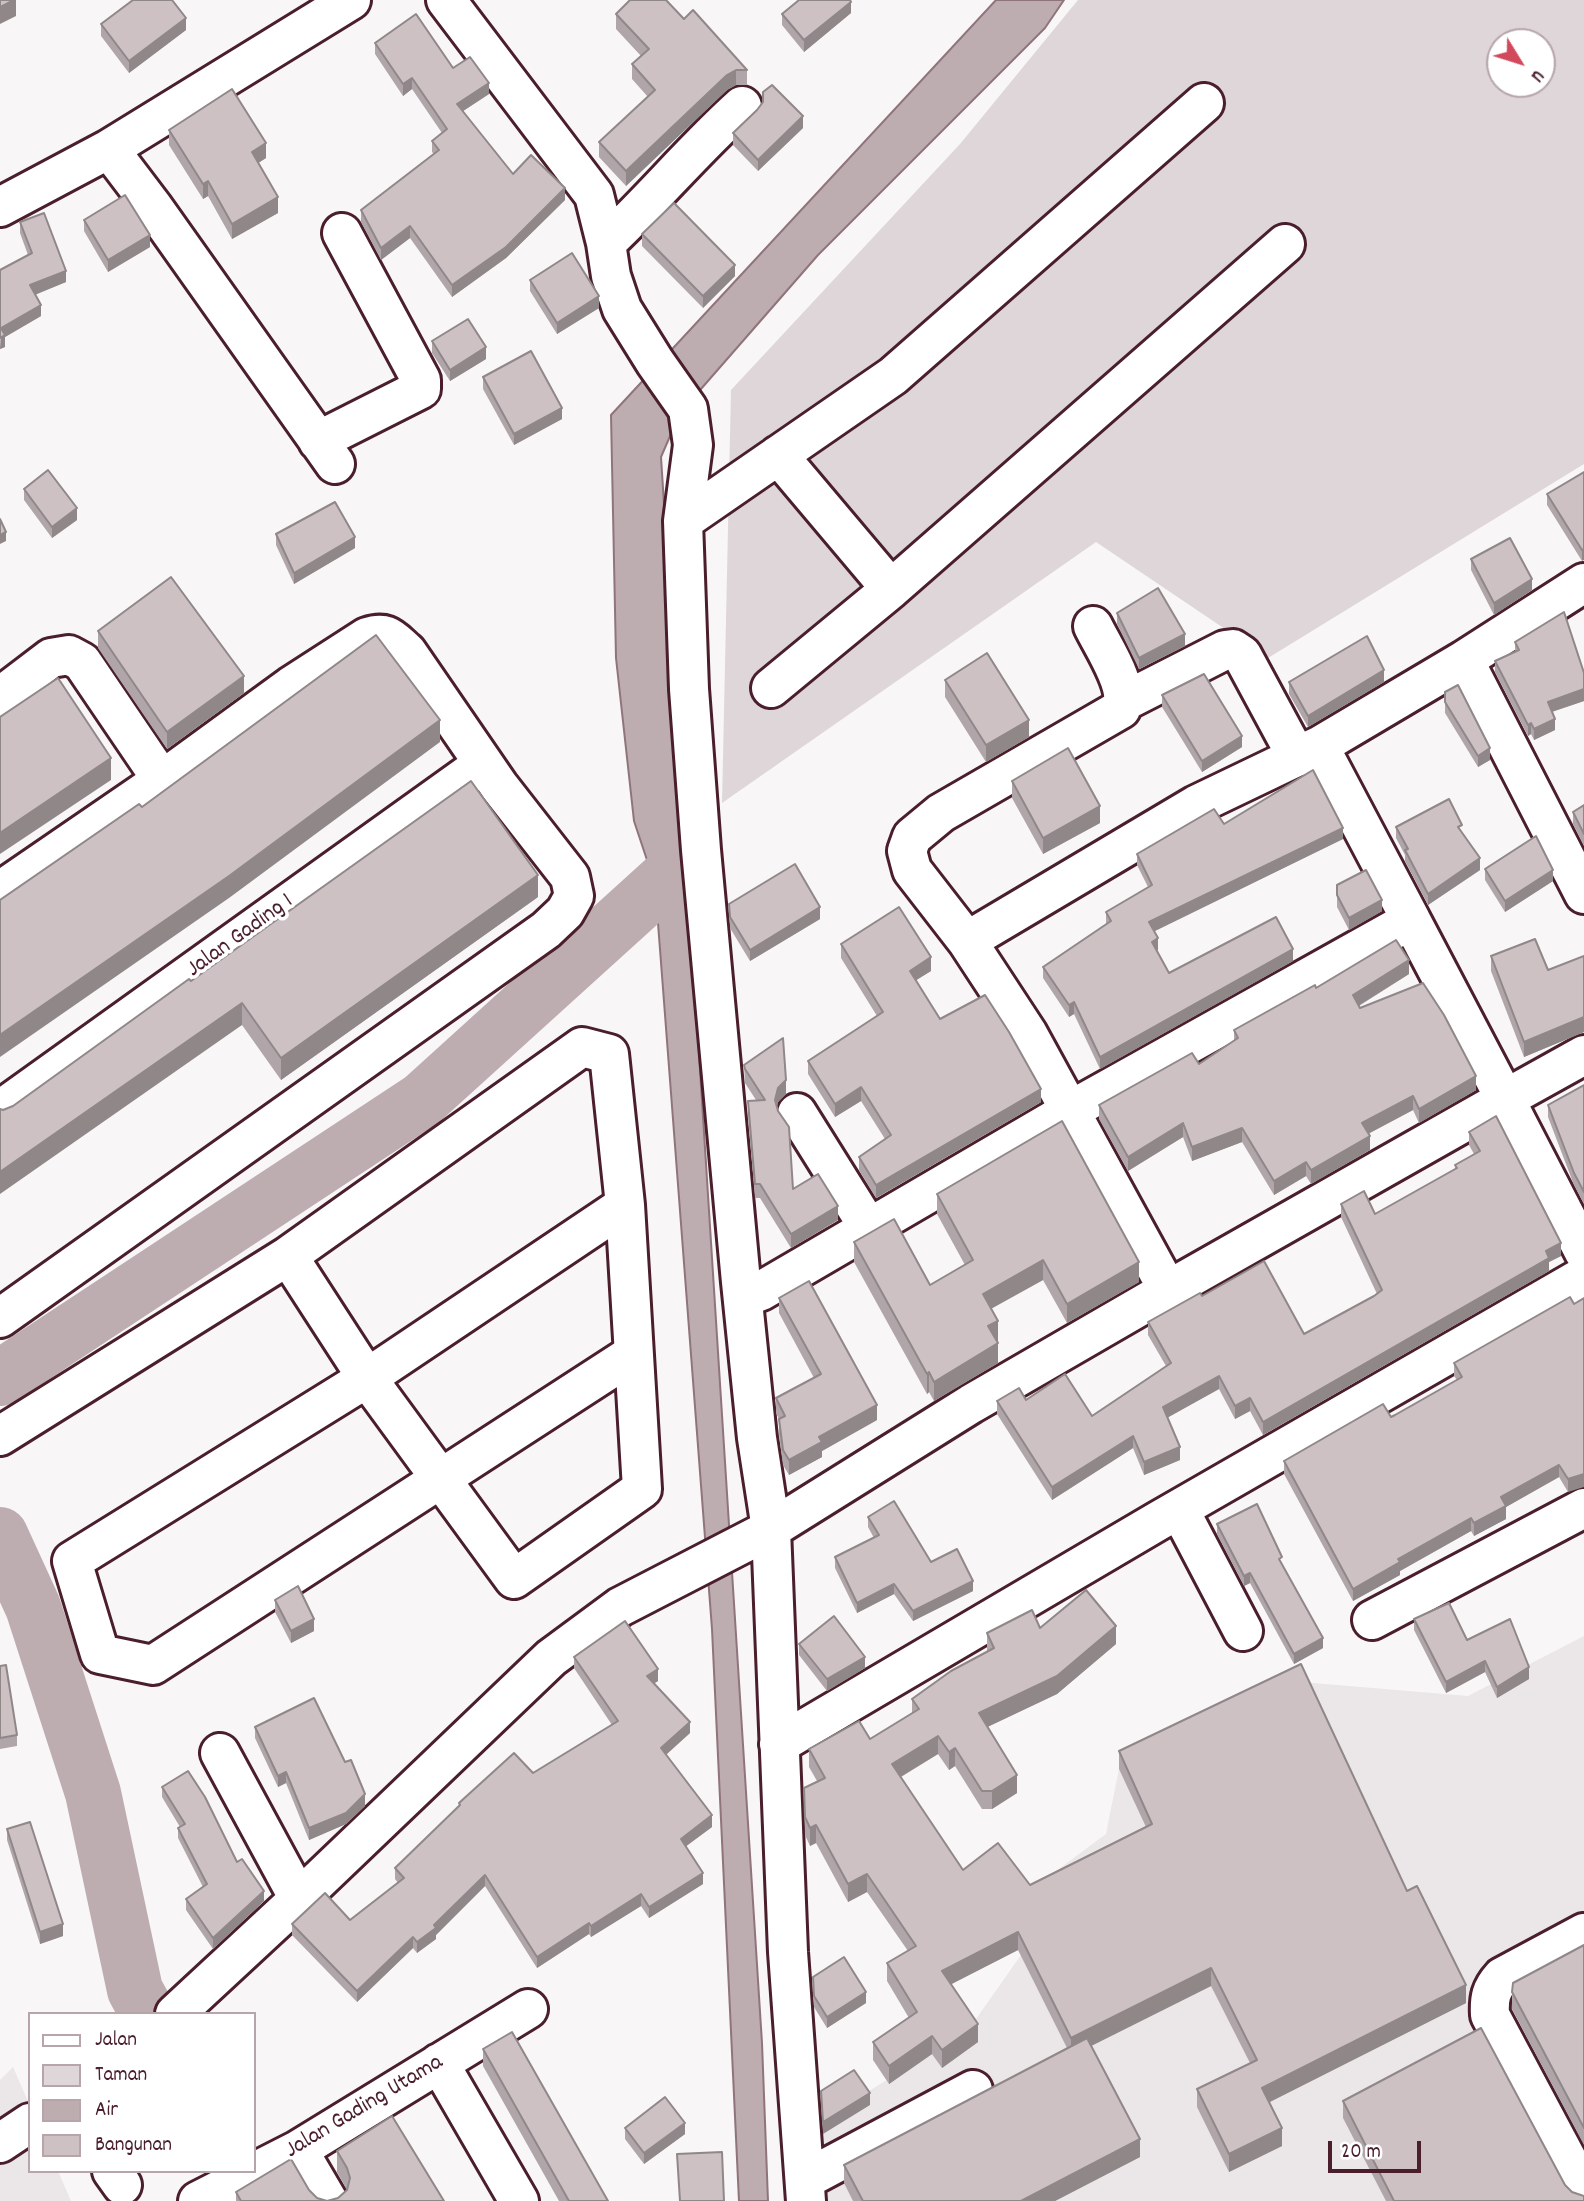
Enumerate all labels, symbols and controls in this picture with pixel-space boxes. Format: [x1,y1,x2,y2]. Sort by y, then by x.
north arrow [1486,28,1556,98]
text: U [1523,63,1550,87]
street label: Jalan Gading 1 [182,889,300,985]
legend [28,2012,256,2173]
text: Jalan [95,2026,137,2056]
street label: Jalan Gading Utama [281,2050,449,2166]
text: Taman [95,2061,147,2091]
text: Air [95,2096,118,2126]
scale bar [1332,2128,1425,2172]
text: Bangunan [95,2131,172,2161]
text: 20 m [1341,2138,1381,2168]

